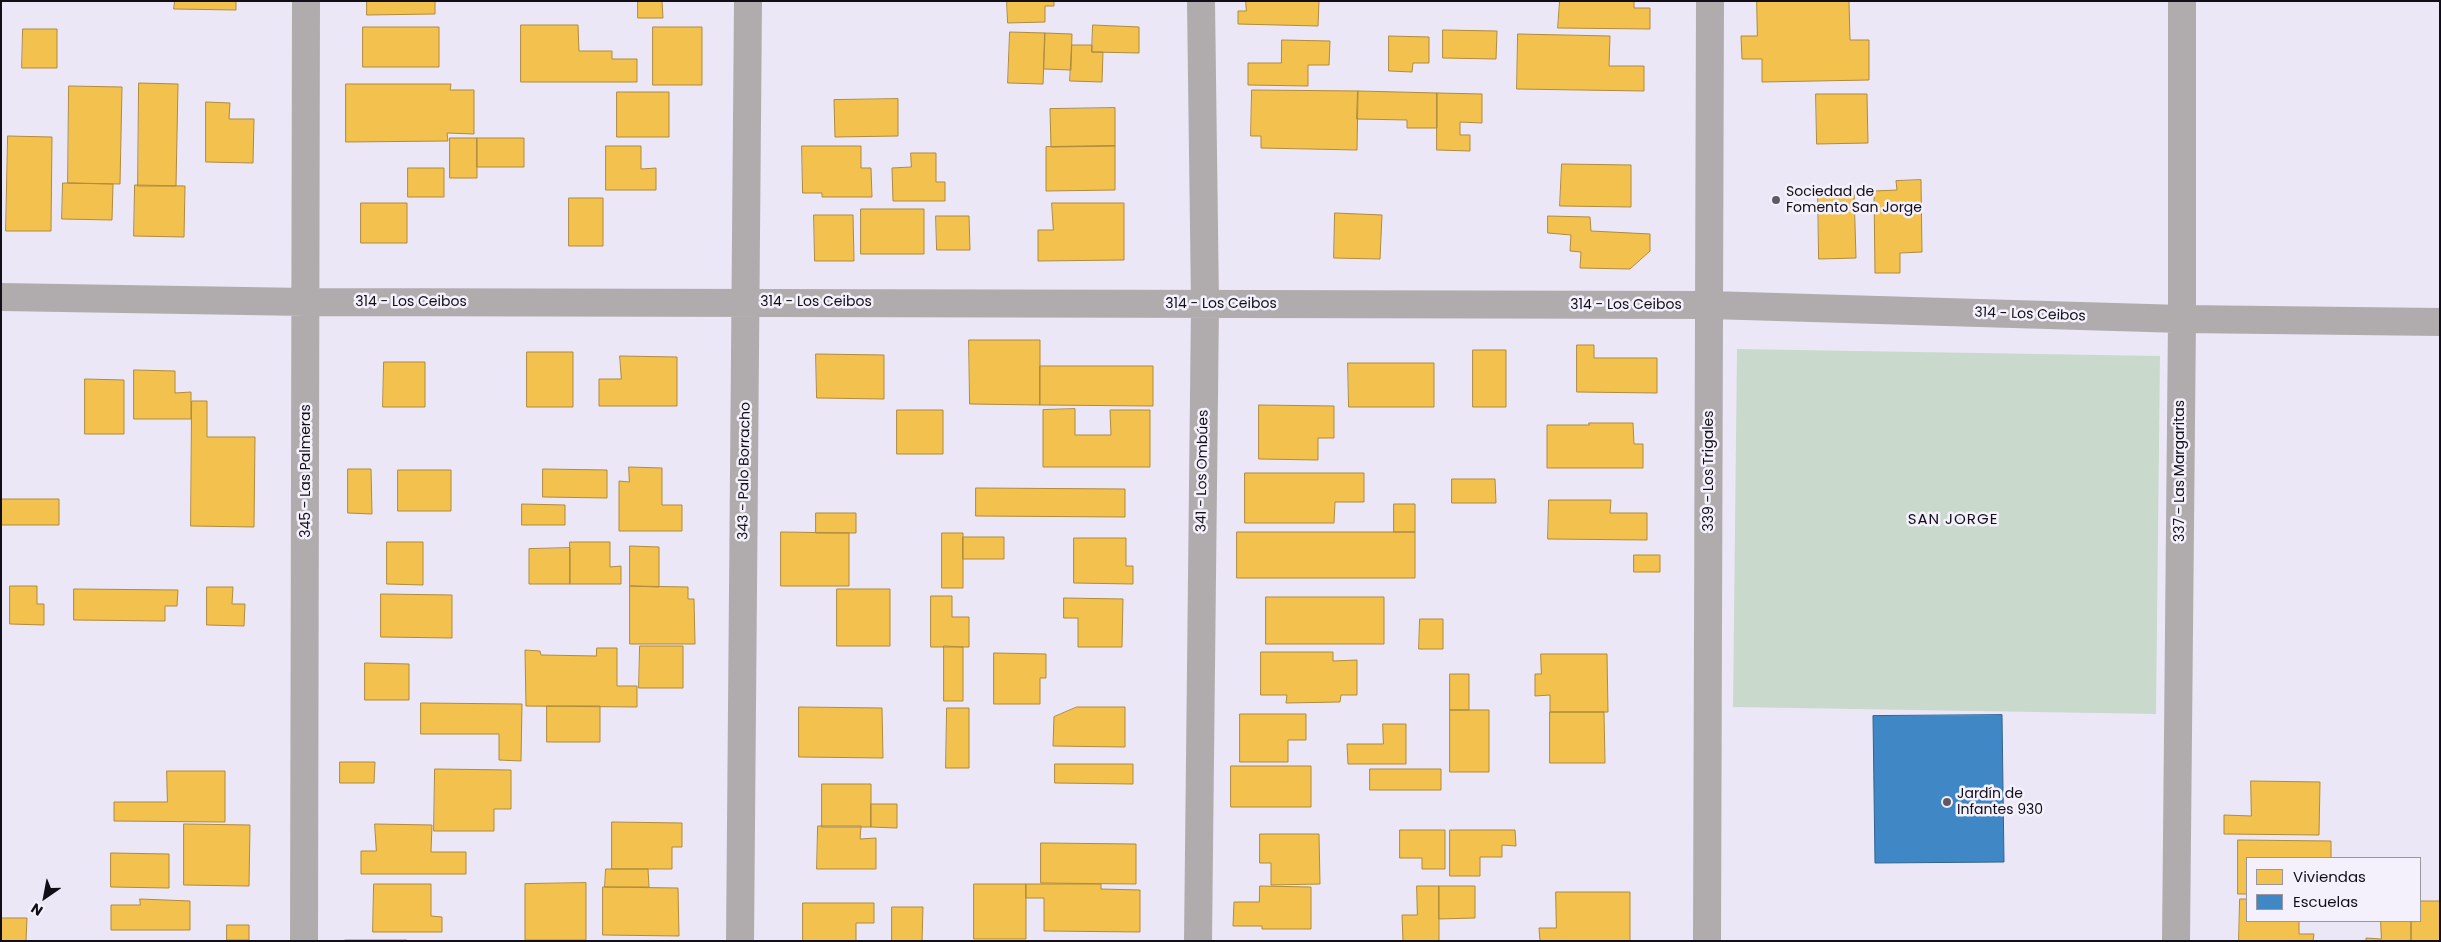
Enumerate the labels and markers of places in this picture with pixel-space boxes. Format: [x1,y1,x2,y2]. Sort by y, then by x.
place label: Sociedad de Fomento San Jorge [1786,184,1922,216]
marker: Sociedad de Fomento San Jorge [1770,194,1782,206]
place label: Jardín de Infantes 930 [1957,786,2043,819]
marker: Jardín de Infantes 930 [1941,796,1953,808]

